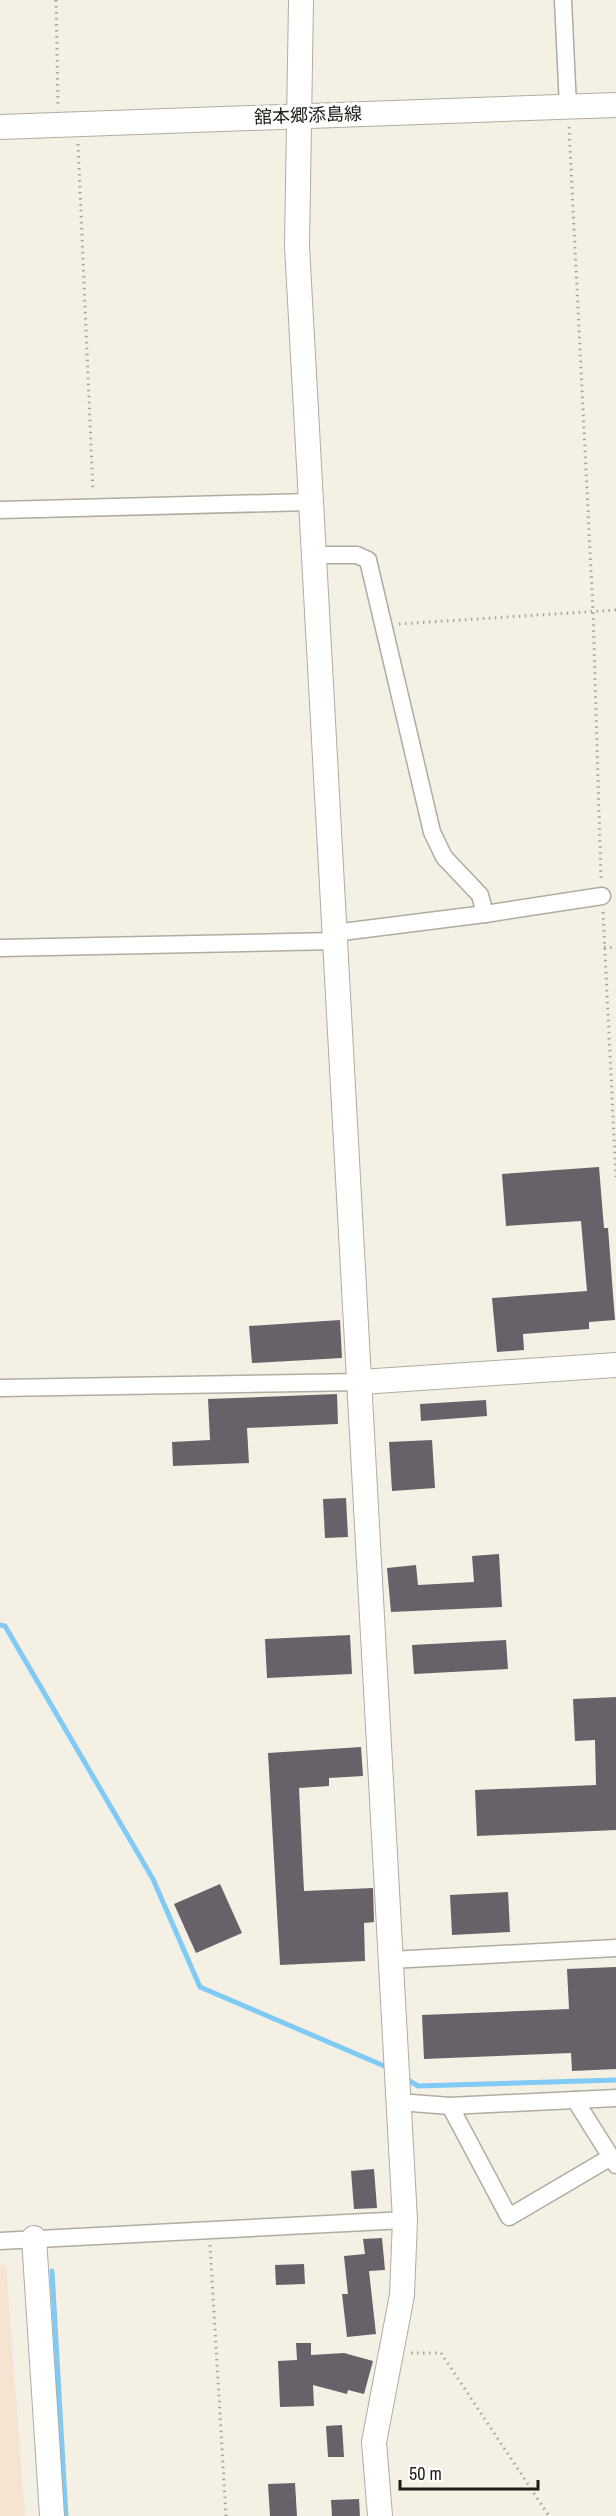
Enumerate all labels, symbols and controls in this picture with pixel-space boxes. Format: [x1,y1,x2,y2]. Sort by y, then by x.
street label: 舘本郷添島線 [254,101,362,129]
scale bar [400,2453,538,2491]
text: 50 m [409,2461,442,2486]

